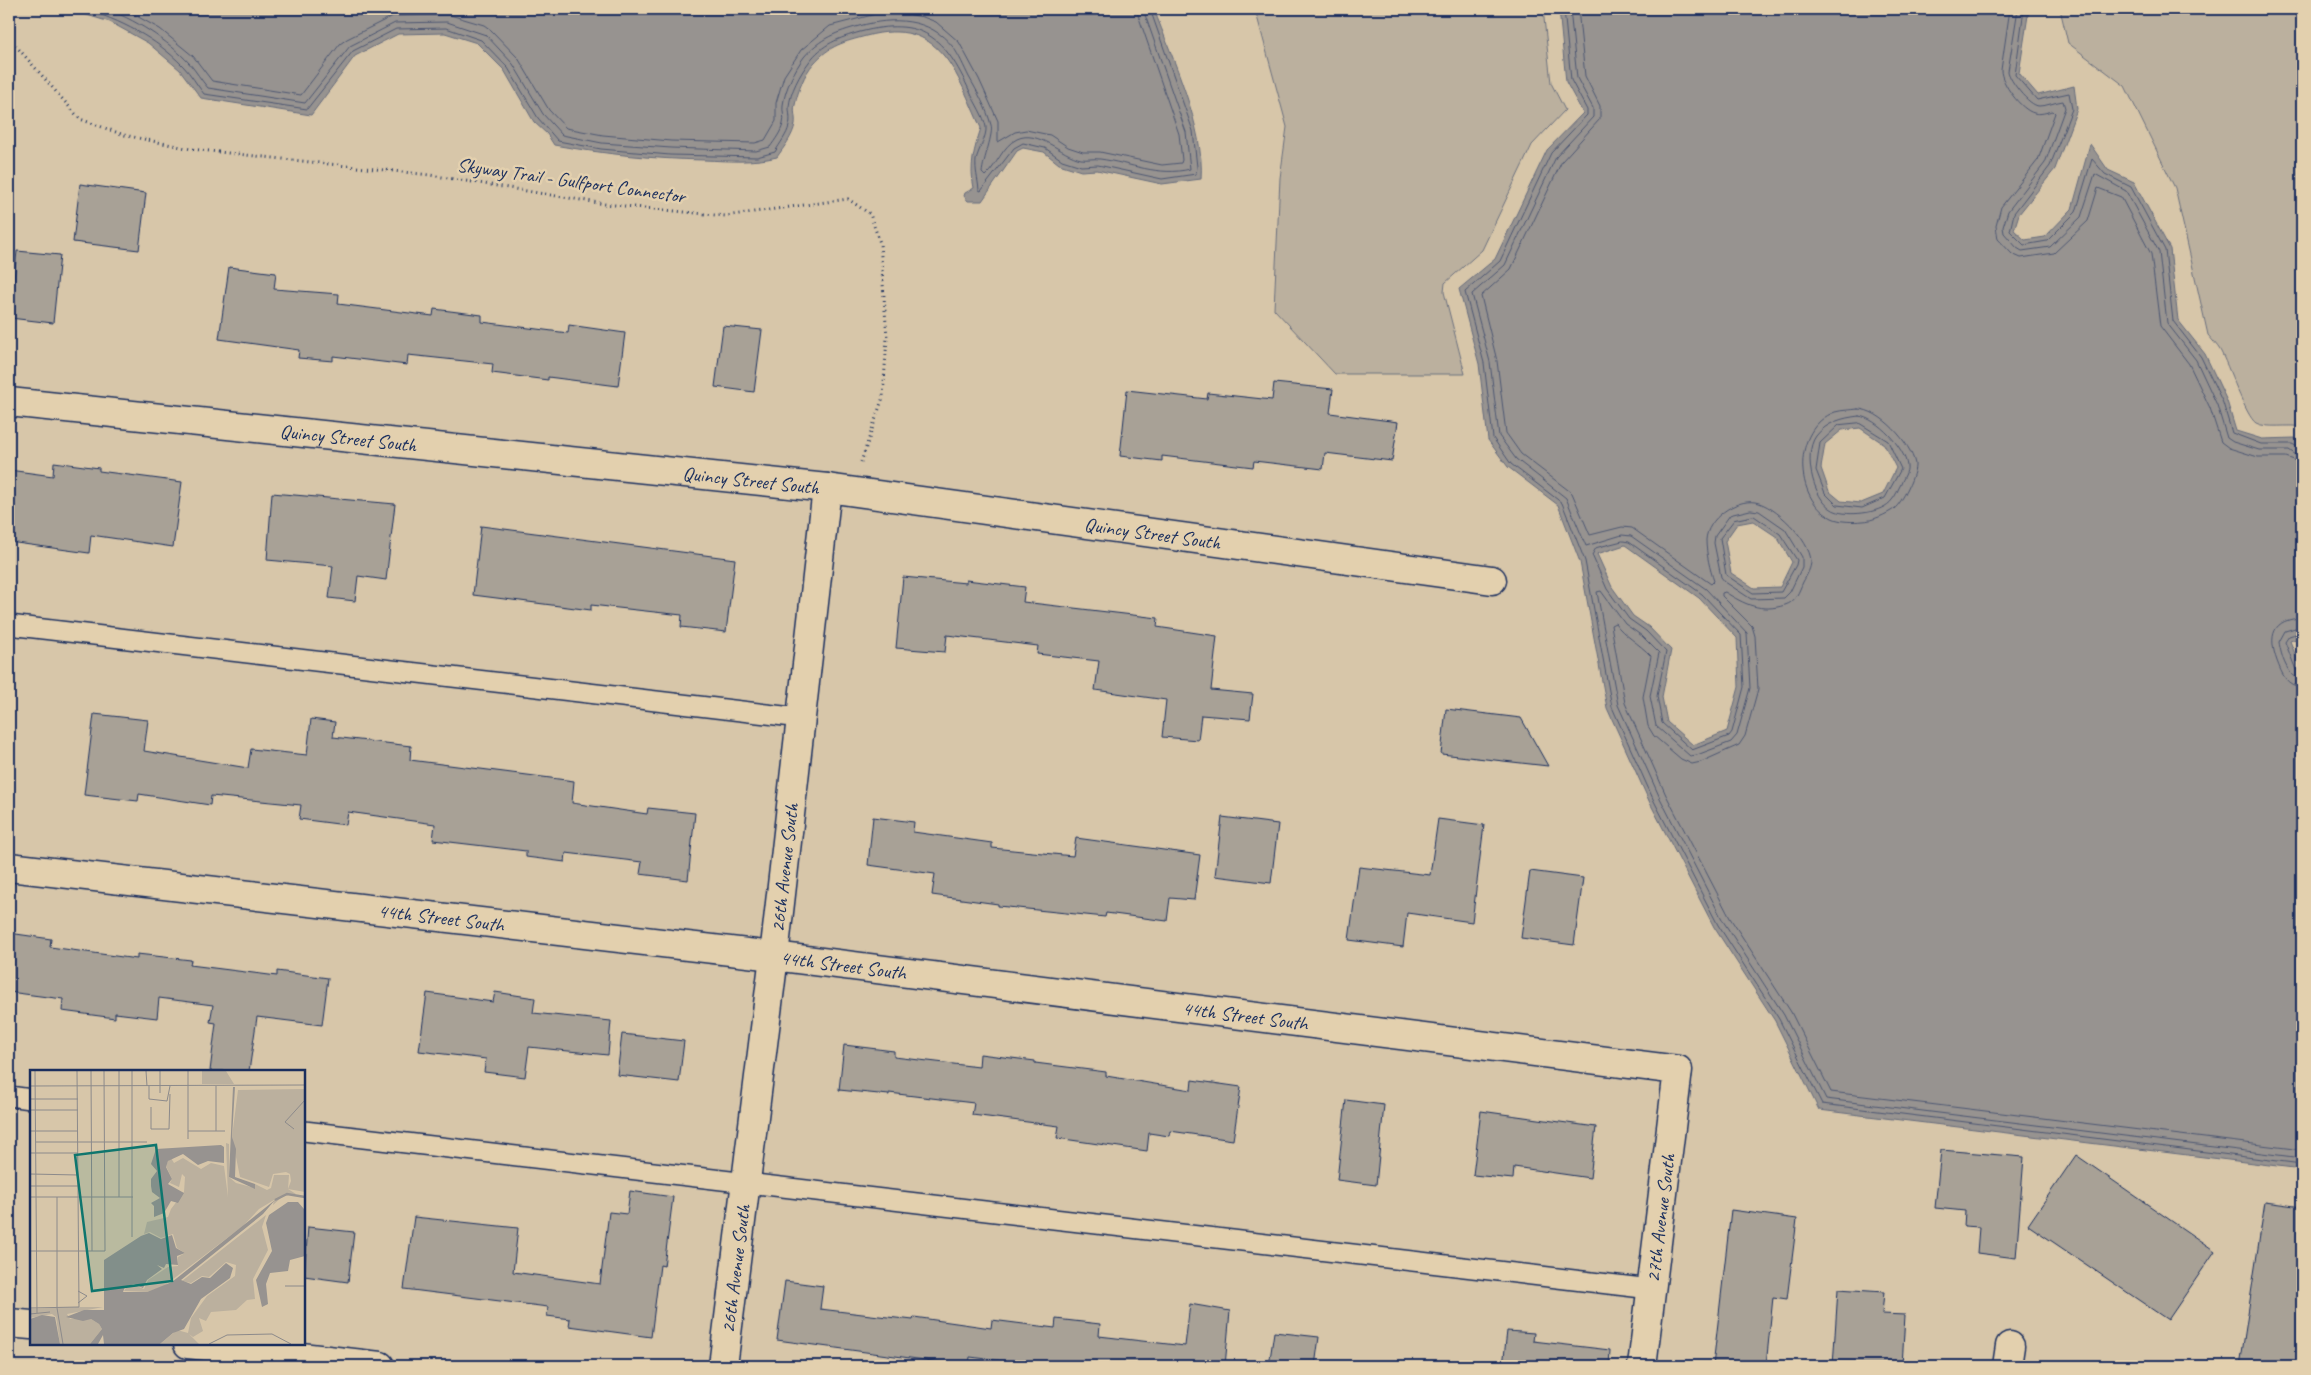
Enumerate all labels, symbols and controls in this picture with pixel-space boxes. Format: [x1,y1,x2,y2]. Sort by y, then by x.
street label: Skyway Trail - Gulfport Connector [455,152,688,209]
street label: Quincy Street South [279,419,419,458]
street label: Quincy Street South [681,461,821,500]
street label: Quincy Street South [1083,512,1223,555]
street label: 26th Avenue South [765,801,804,933]
street label: 44th Street South [377,898,507,938]
street label: 44th Street South [779,945,909,986]
street label: 44th Street South [1181,996,1311,1036]
inset map [30,1070,305,1345]
street label: 27th Avenue South [1640,1152,1681,1284]
street label: 26th Avenue South [715,1202,756,1334]

